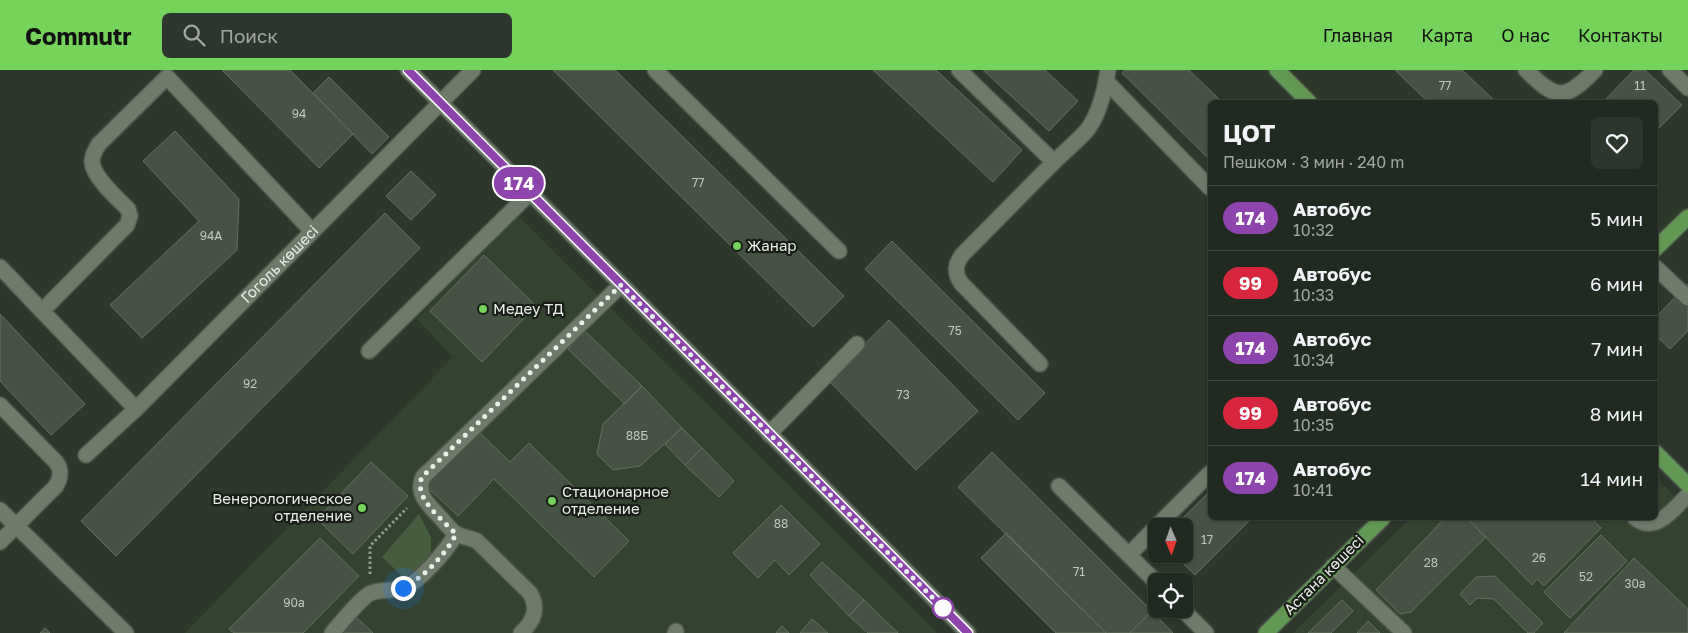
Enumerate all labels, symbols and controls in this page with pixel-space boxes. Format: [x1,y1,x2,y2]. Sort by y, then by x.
search box [162,13,512,58]
text: Commutr [25,21,132,50]
icon: search [180,21,208,49]
text: Поиск [220,24,278,47]
text: Главная [1323,24,1393,46]
text: Карта [1421,24,1473,46]
text: О нас [1501,24,1550,46]
text: Контакты [1578,24,1663,46]
house number: 77 [1439,78,1451,93]
house number: 11 [1634,78,1646,93]
house number: 94 [292,106,306,121]
button: heart [1591,117,1643,169]
text: ЦОТ [1223,118,1275,147]
text: Пешком · 3 мин · 240 m [1223,152,1404,172]
line badge: 174 [490,167,548,199]
text: 174 [504,172,534,194]
house number: 77 [692,175,704,190]
text: Автобус [1293,197,1371,220]
text: 174 [1235,207,1266,229]
text: 5 мин [1590,207,1643,230]
text: 10:32 [1293,220,1334,240]
street label: Гоголь көшесі [237,221,322,306]
house number: 94А [200,228,222,243]
place label: Жанар [747,236,797,254]
marker: Жанар [731,240,743,252]
text: Автобус [1293,262,1371,285]
text: 99 [1239,272,1262,294]
text: 6 мин [1590,272,1643,295]
text: 10:33 [1293,285,1334,305]
place label: Медеу ТД [493,299,564,317]
marker: Медеу ТД [477,303,489,315]
house number: 75 [948,323,962,338]
text: Автобус [1293,327,1371,350]
text: 174 [1235,337,1266,359]
text: 7 мин [1591,337,1643,360]
text: 10:34 [1293,350,1335,370]
house number: 92 [243,376,257,391]
house number: 73 [896,387,910,402]
text: Автобус [1293,392,1371,415]
text: 99 [1239,402,1262,424]
text: 8 мин [1590,402,1643,425]
text: 10:35 [1293,415,1334,435]
house number: 88Б [626,428,648,443]
text: Автобус [1293,457,1371,480]
text: 174 [1235,467,1266,489]
text: 14 мин [1581,467,1643,490]
text: 10:41 [1293,480,1333,500]
place label: Стационарное отделение [562,482,669,517]
place label: Венерологическое отделение [212,489,352,524]
marker: Стационарное отделение [546,495,558,507]
marker: Венерологическое отделение [356,502,368,514]
house number: 88 [774,516,788,531]
north arrow [1148,518,1192,562]
map controls [1148,518,1193,618]
street label: Астана көшесі [1280,531,1367,618]
house number: 17 [1201,532,1213,547]
house number: 26 [1532,550,1546,565]
house number: 28 [1424,555,1438,570]
house number: 71 [1073,564,1085,579]
house number: 52 [1579,569,1593,584]
button: locate [1148,573,1193,618]
your location [391,576,416,601]
house number: 30а [1624,576,1646,591]
house number: 90а [283,595,305,610]
unlabelled marker [932,597,954,619]

